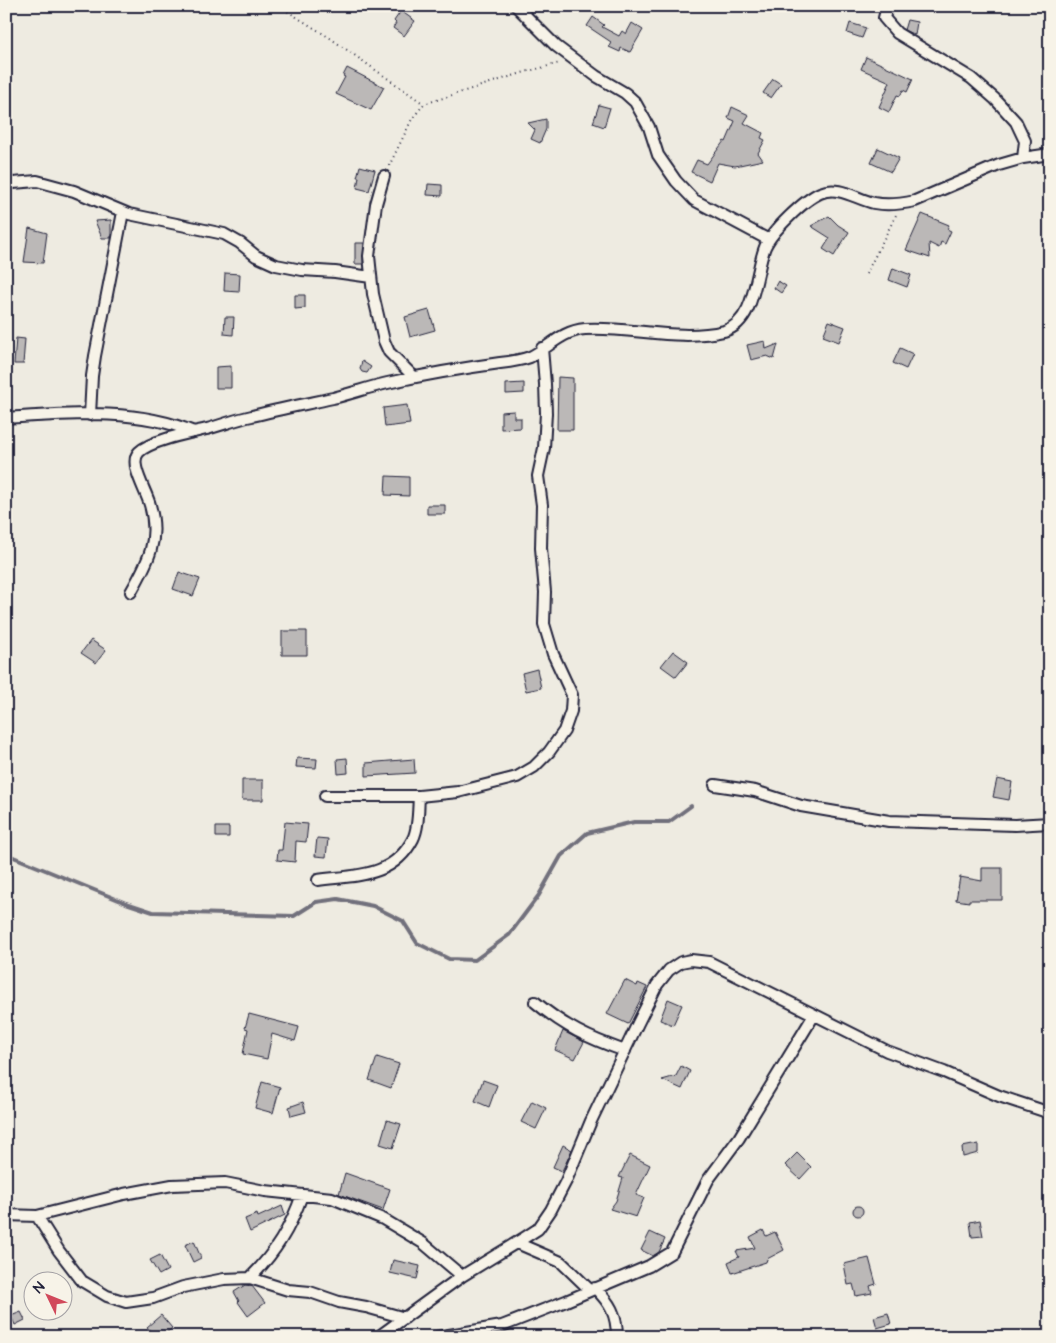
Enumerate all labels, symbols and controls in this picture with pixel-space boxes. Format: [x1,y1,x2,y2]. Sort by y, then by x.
north arrow [22,1270,72,1320]
text: N [29,1278,50,1298]

